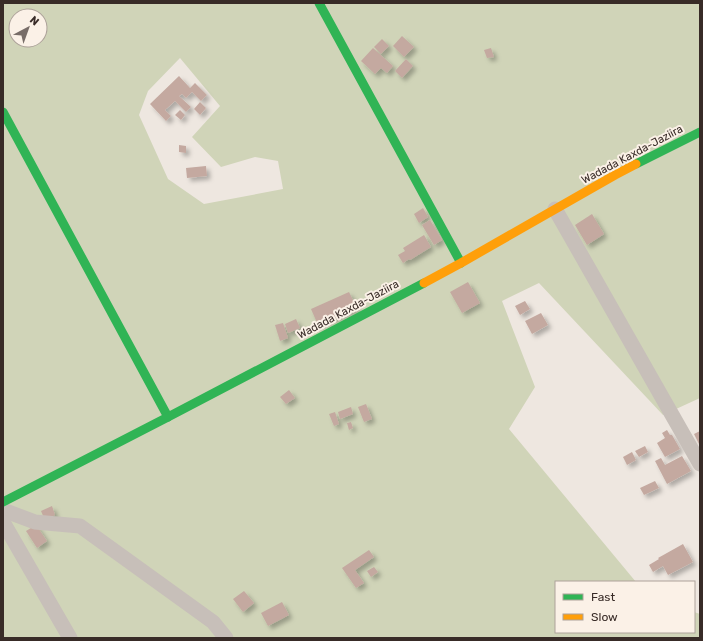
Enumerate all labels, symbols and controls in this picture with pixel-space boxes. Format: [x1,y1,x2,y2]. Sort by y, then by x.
north arrow [8,8,48,48]
text: N [27,13,42,28]
street label: Wadada Kaxda-Jaziira [579,122,685,187]
street label: Wadada Kaxda-Jaziira [295,277,401,342]
legend [555,581,695,633]
text: Fast [591,590,615,604]
text: Slow [591,610,618,624]

